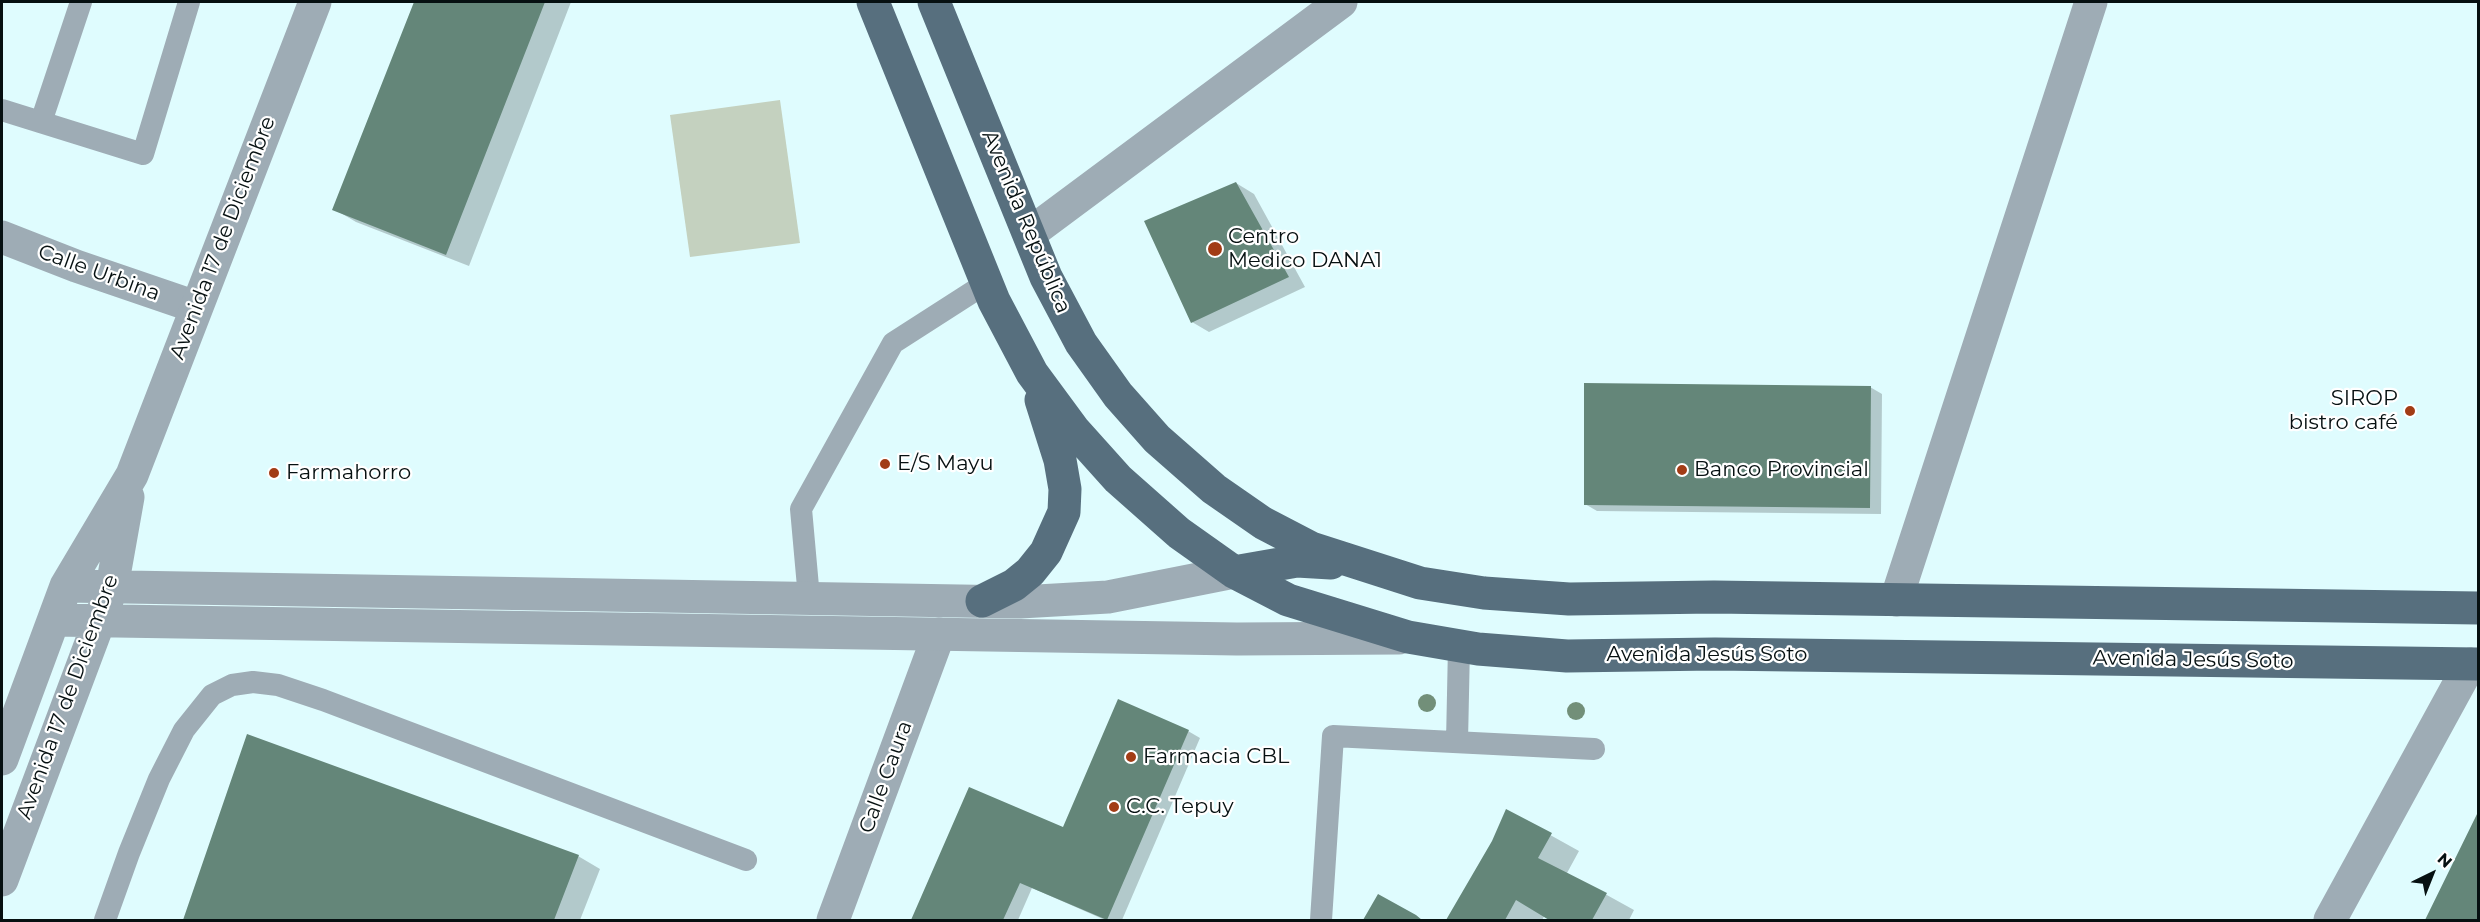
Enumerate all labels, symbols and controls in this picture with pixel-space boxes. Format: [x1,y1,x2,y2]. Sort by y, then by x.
street label: Avenida 17 de Diciembre [165,113,281,363]
street label: Avenida República [976,127,1076,317]
place label: Centro Medico DANA1 [1228,224,1382,274]
street label: Calle Urbina [35,239,163,307]
marker: Centro Medico DANA1 [1206,240,1224,258]
place label: SIROP bistro café [2289,386,2398,436]
marker: SIROP bistro café [2403,404,2417,418]
place label: E/S Mayu [897,451,994,477]
marker: E/S Mayu [878,457,892,471]
place label: Banco Provincial [1694,457,1869,483]
place label: Farmahorro [286,460,411,486]
marker: Banco Provincial [1675,463,1689,477]
marker: Farmahorro [267,466,281,480]
street label: Avenida 17 de Diciembre [12,571,124,823]
street label: Avenida Jesús Soto [1607,642,1807,668]
street label: Avenida Jesús Soto [2092,646,2294,674]
street label: Calle Caura [854,717,918,837]
place label: Farmacia CBL [1143,744,1289,770]
marker: Farmacia CBL [1124,750,1138,764]
place label: C.C. Tepuy [1126,794,1234,820]
marker: C.C. Tepuy [1107,800,1121,814]
north arrow [2402,844,2462,904]
text: N [2433,849,2456,872]

